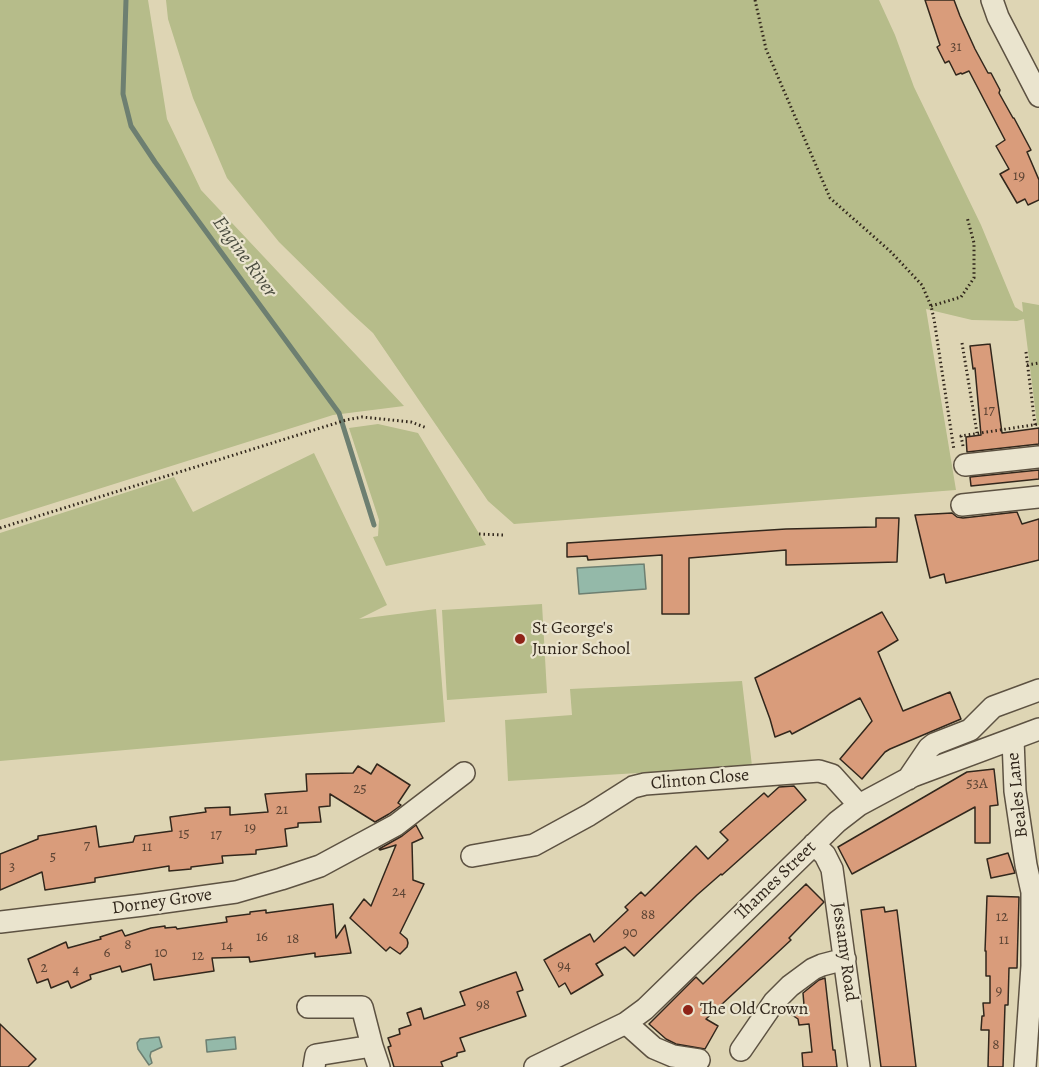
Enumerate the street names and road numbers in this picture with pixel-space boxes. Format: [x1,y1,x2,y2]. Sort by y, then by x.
street label: Beales Lane [1003,751,1033,839]
street label: Clinton Close [650,765,750,795]
street label: Thames Street [731,837,821,925]
street label: Dorney Grove [111,884,213,920]
street label: Jessamy Road [826,901,862,1003]

